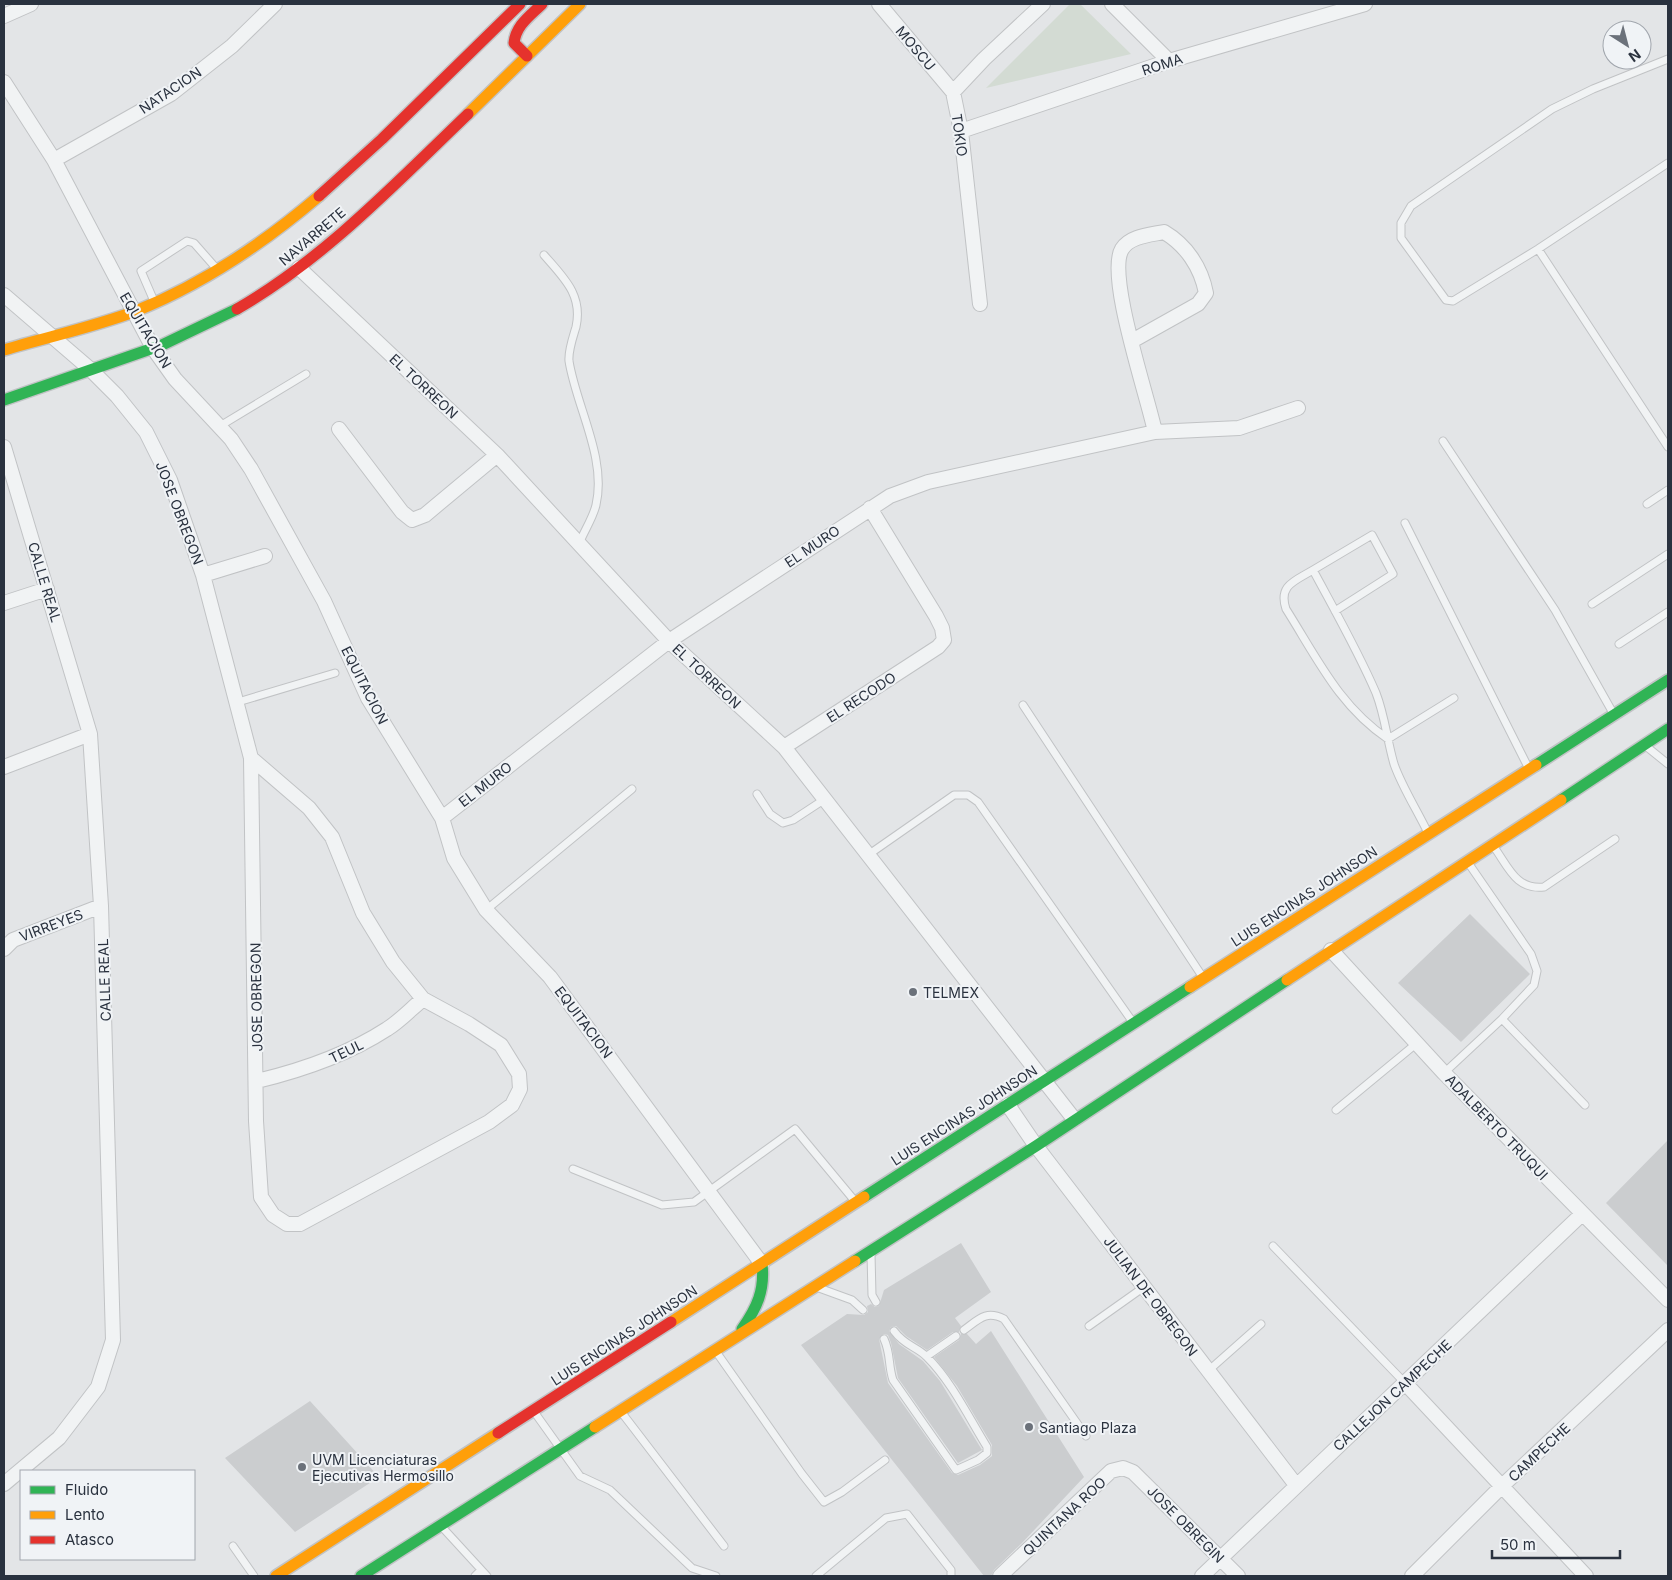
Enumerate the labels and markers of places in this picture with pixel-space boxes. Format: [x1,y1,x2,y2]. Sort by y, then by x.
place label: TELMEX [923,984,979,1001]
marker: TELMEX [907,986,919,998]
place label: Santiago Plaza [1039,1419,1137,1436]
marker: Santiago Plaza [1023,1421,1035,1433]
place label: UVM Licenciaturas Ejecutivas Hermosillo [312,1451,454,1484]
marker: UVM Licenciaturas Ejecutivas Hermosillo [296,1461,308,1473]

